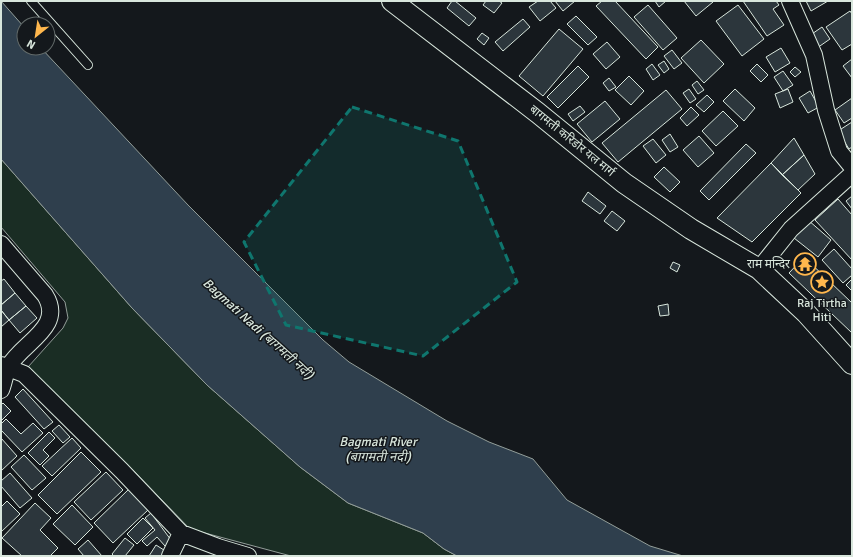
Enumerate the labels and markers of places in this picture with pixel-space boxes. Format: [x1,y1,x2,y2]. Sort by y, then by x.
temple icon: राम मन्दिर [792,251,818,277]
place label: राम मन्दिर [747,256,791,272]
place icon: Raj Tirtha Hiti [809,269,835,295]
place label: Raj Tirtha Hiti [797,296,847,325]

